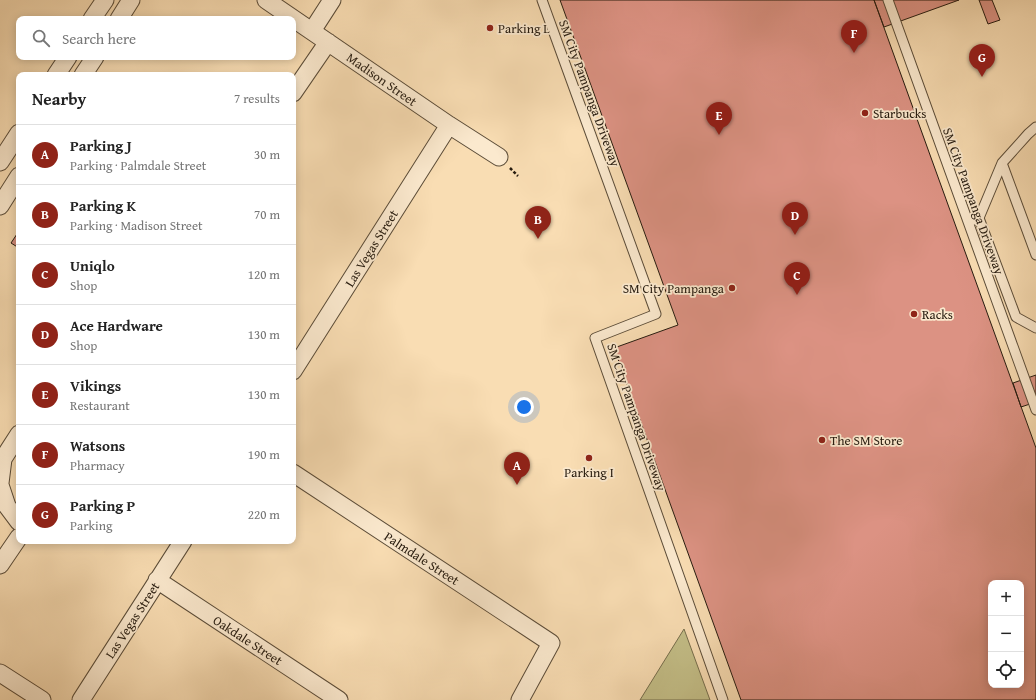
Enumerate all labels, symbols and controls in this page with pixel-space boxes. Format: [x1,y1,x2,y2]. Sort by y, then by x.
search box [16,16,296,60]
street label: SM City Pampanga Driveway [554,17,625,170]
place label: Parking L [498,19,550,38]
pin: F [841,20,867,53]
marker: Parking L [485,23,495,33]
icon: search [30,27,52,49]
text: Search here [62,28,136,49]
pin: G [969,44,995,77]
street label: Madison Street [343,48,421,111]
text: Nearby [32,86,86,111]
text: 7 results [234,89,280,108]
pin: E [706,102,732,135]
place label: Starbucks [873,104,927,123]
marker: Starbucks [860,108,870,118]
street label: SM City Pampanga Driveway [938,125,1009,278]
text: Parking J [70,135,132,156]
text: A [41,145,49,164]
text: 30 m [254,145,280,164]
text: Parking · Palmdale Street [70,156,206,175]
text: Parking K [70,195,136,216]
pin: D [782,202,808,235]
text: B [41,205,49,224]
text: 70 m [254,205,280,224]
street label: Las Vegas Street [340,206,403,291]
pin: B [525,206,551,239]
text: Parking · Madison Street [70,216,203,235]
text: Uniqlo [70,255,115,276]
pin: C [784,262,810,295]
text: C [41,265,49,284]
text: 120 m [248,265,280,284]
text: Shop [70,276,97,295]
place label: SM City Pampanga [623,279,725,298]
marker: SM City Pampanga [727,283,737,293]
place label: Racks [922,305,953,324]
marker: Racks [909,309,919,319]
text: Ace Hardware [70,315,163,336]
text: D [41,325,49,344]
text: 130 m [248,325,280,344]
text: Shop [70,336,97,355]
street label: SM City Pampanga Driveway [602,341,671,494]
text: Vikings [70,375,121,396]
text: E [42,385,48,404]
text: 130 m [248,385,280,404]
text: Restaurant [70,396,130,415]
your location [514,397,534,417]
place label: The SM Store [830,431,902,450]
text: Watsons [70,435,125,456]
marker: The SM Store [817,435,827,445]
text: F [42,445,48,464]
text: 190 m [248,445,280,464]
pin: A [504,452,530,485]
marker: Parking I [584,453,594,463]
text: Pharmacy [70,456,125,475]
place label: Parking I [564,463,614,482]
text: Parking P [70,495,135,516]
text: G [41,505,49,524]
text: 220 m [248,505,280,524]
text: Parking [70,516,113,535]
street label: Palmdale Street [380,527,463,590]
street label: Las Vegas Street [101,578,165,662]
map controls [988,580,1024,688]
button: + [988,580,1024,616]
street label: Oakdale Street [209,611,286,670]
button: − [988,616,1024,652]
button: locate [988,652,1024,688]

